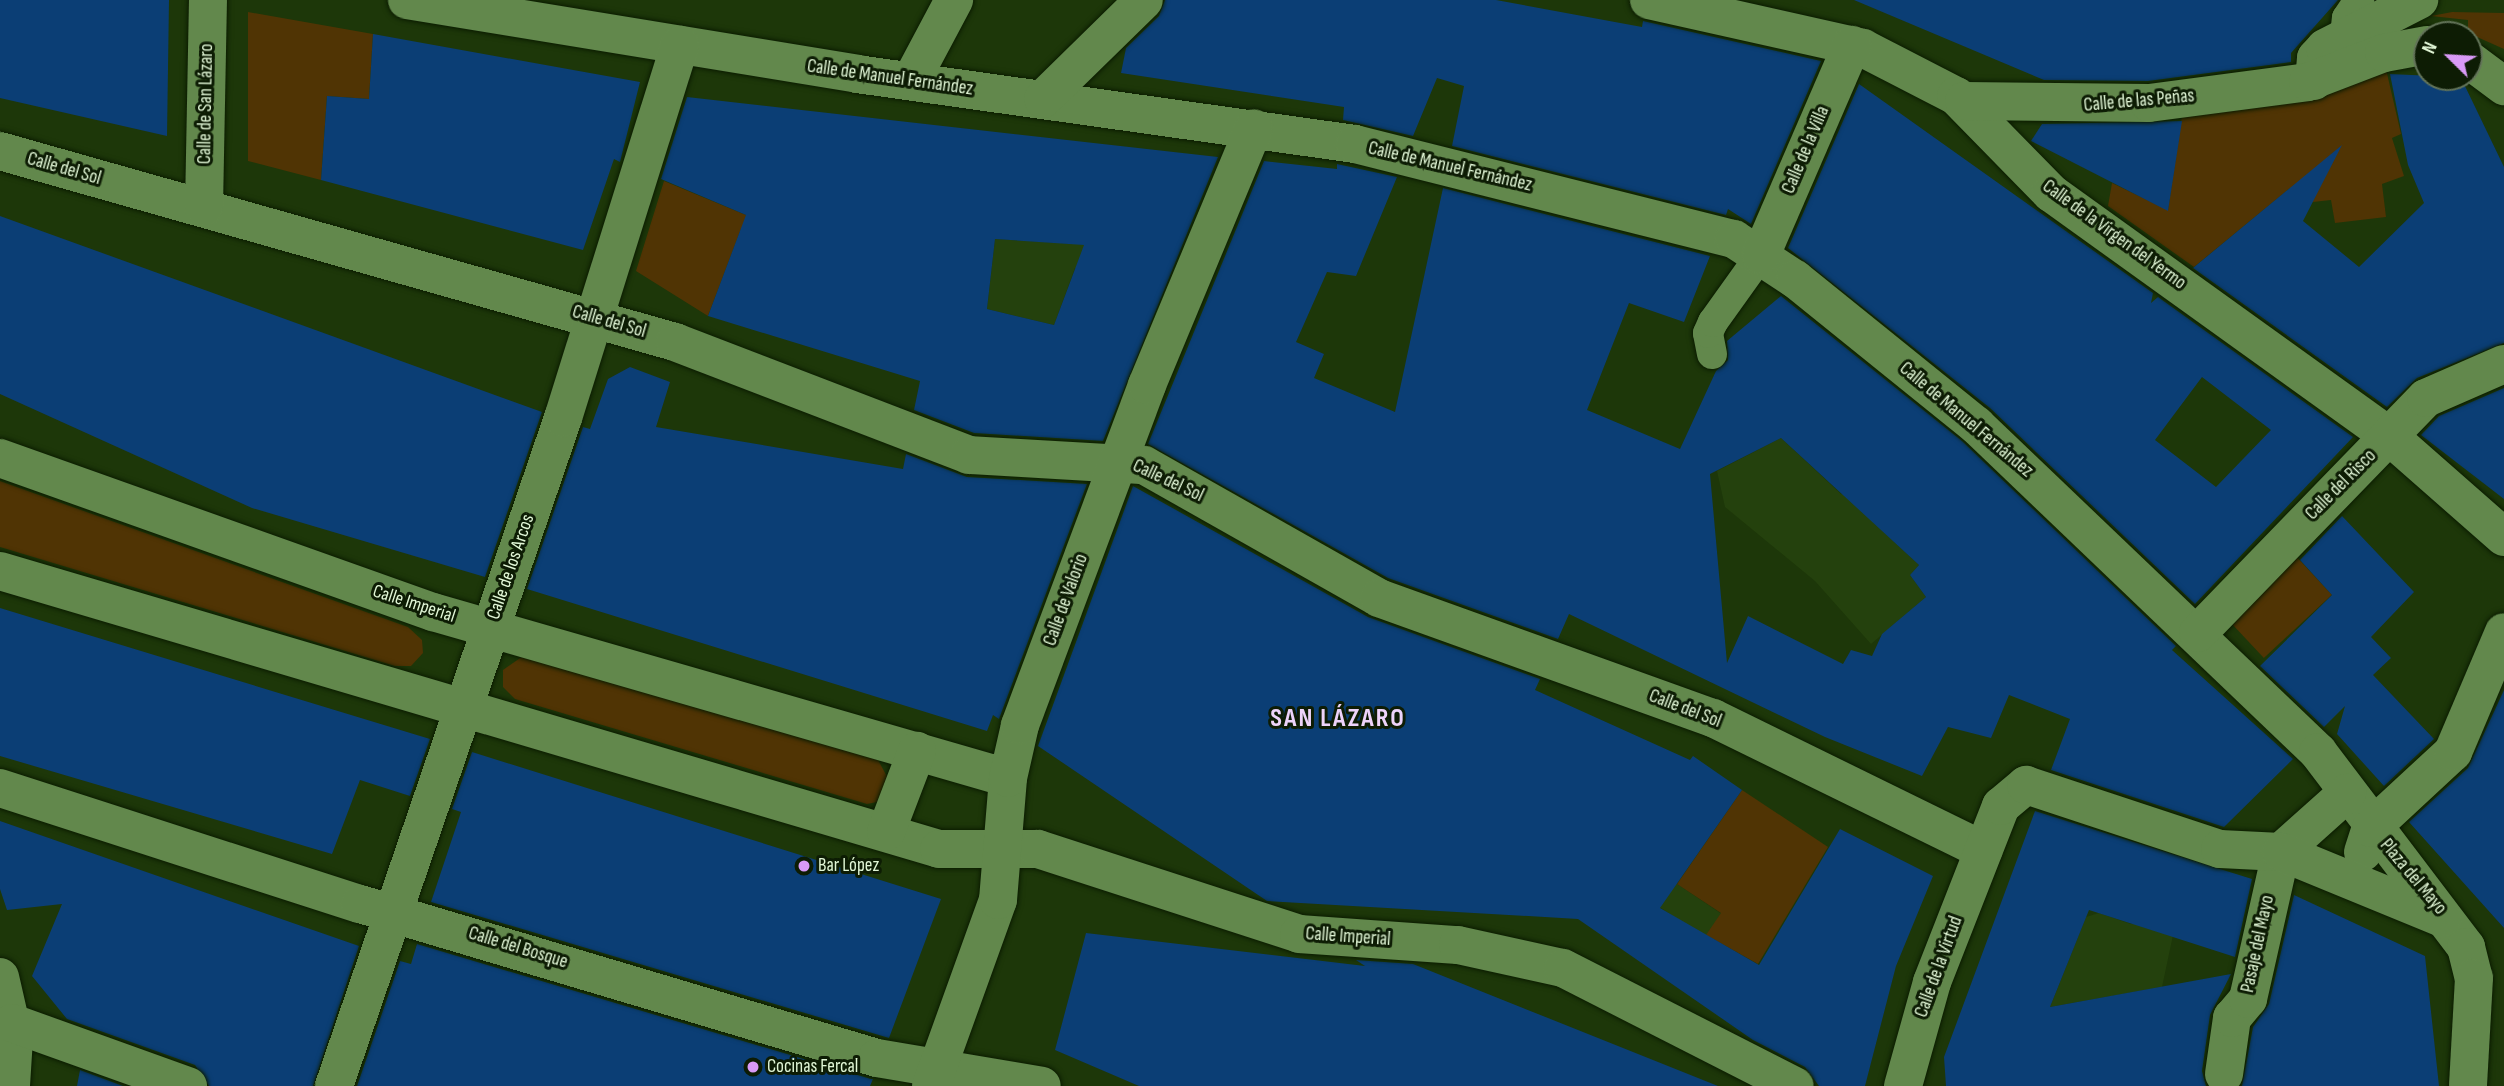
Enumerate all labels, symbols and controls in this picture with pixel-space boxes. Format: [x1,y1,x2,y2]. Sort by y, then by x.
north arrow [2413,21,2483,91]
text: N [2418,39,2443,57]
street label: Calle de San Lázaro [194,43,218,165]
street label: Calle de Manuel Fernández [806,55,974,101]
street label: Calle de las Peñas [2083,85,2195,117]
street label: Calle de la Villa [1777,103,1835,197]
street label: Calle de Manuel Fernández [1366,137,1534,197]
street label: Calle del Sol [25,148,103,190]
street label: Calle de la Virgen del Yermo [2038,175,2190,295]
street label: Calle del Sol [570,301,648,343]
street label: Calle de Manuel Fernández [1895,357,2037,483]
street label: Calle del Risco [2301,445,2381,525]
street label: Calle del Sol [1129,455,1207,507]
street label: Calle de los Arcos [482,511,540,623]
street label: Calle de Valorio [1039,551,1093,649]
street label: Calle Imperial [370,580,458,628]
street label: Calle del Sol [1646,685,1724,733]
district label: SAN LÁZARO [1272,703,1404,735]
street label: Plaza del Mayo [2375,835,2451,919]
place label: Bar López [818,855,879,877]
marker: Bar López [796,858,812,874]
street label: Pasaje del Mayo [2237,893,2279,995]
street label: Calle de la Virtud [1910,913,1968,1021]
street label: Calle del Bosque [466,922,570,974]
street label: Calle Imperial [1305,923,1391,951]
place label: Cocinas Fercal [767,1056,858,1078]
marker: Cocinas Fercal [745,1059,761,1075]

